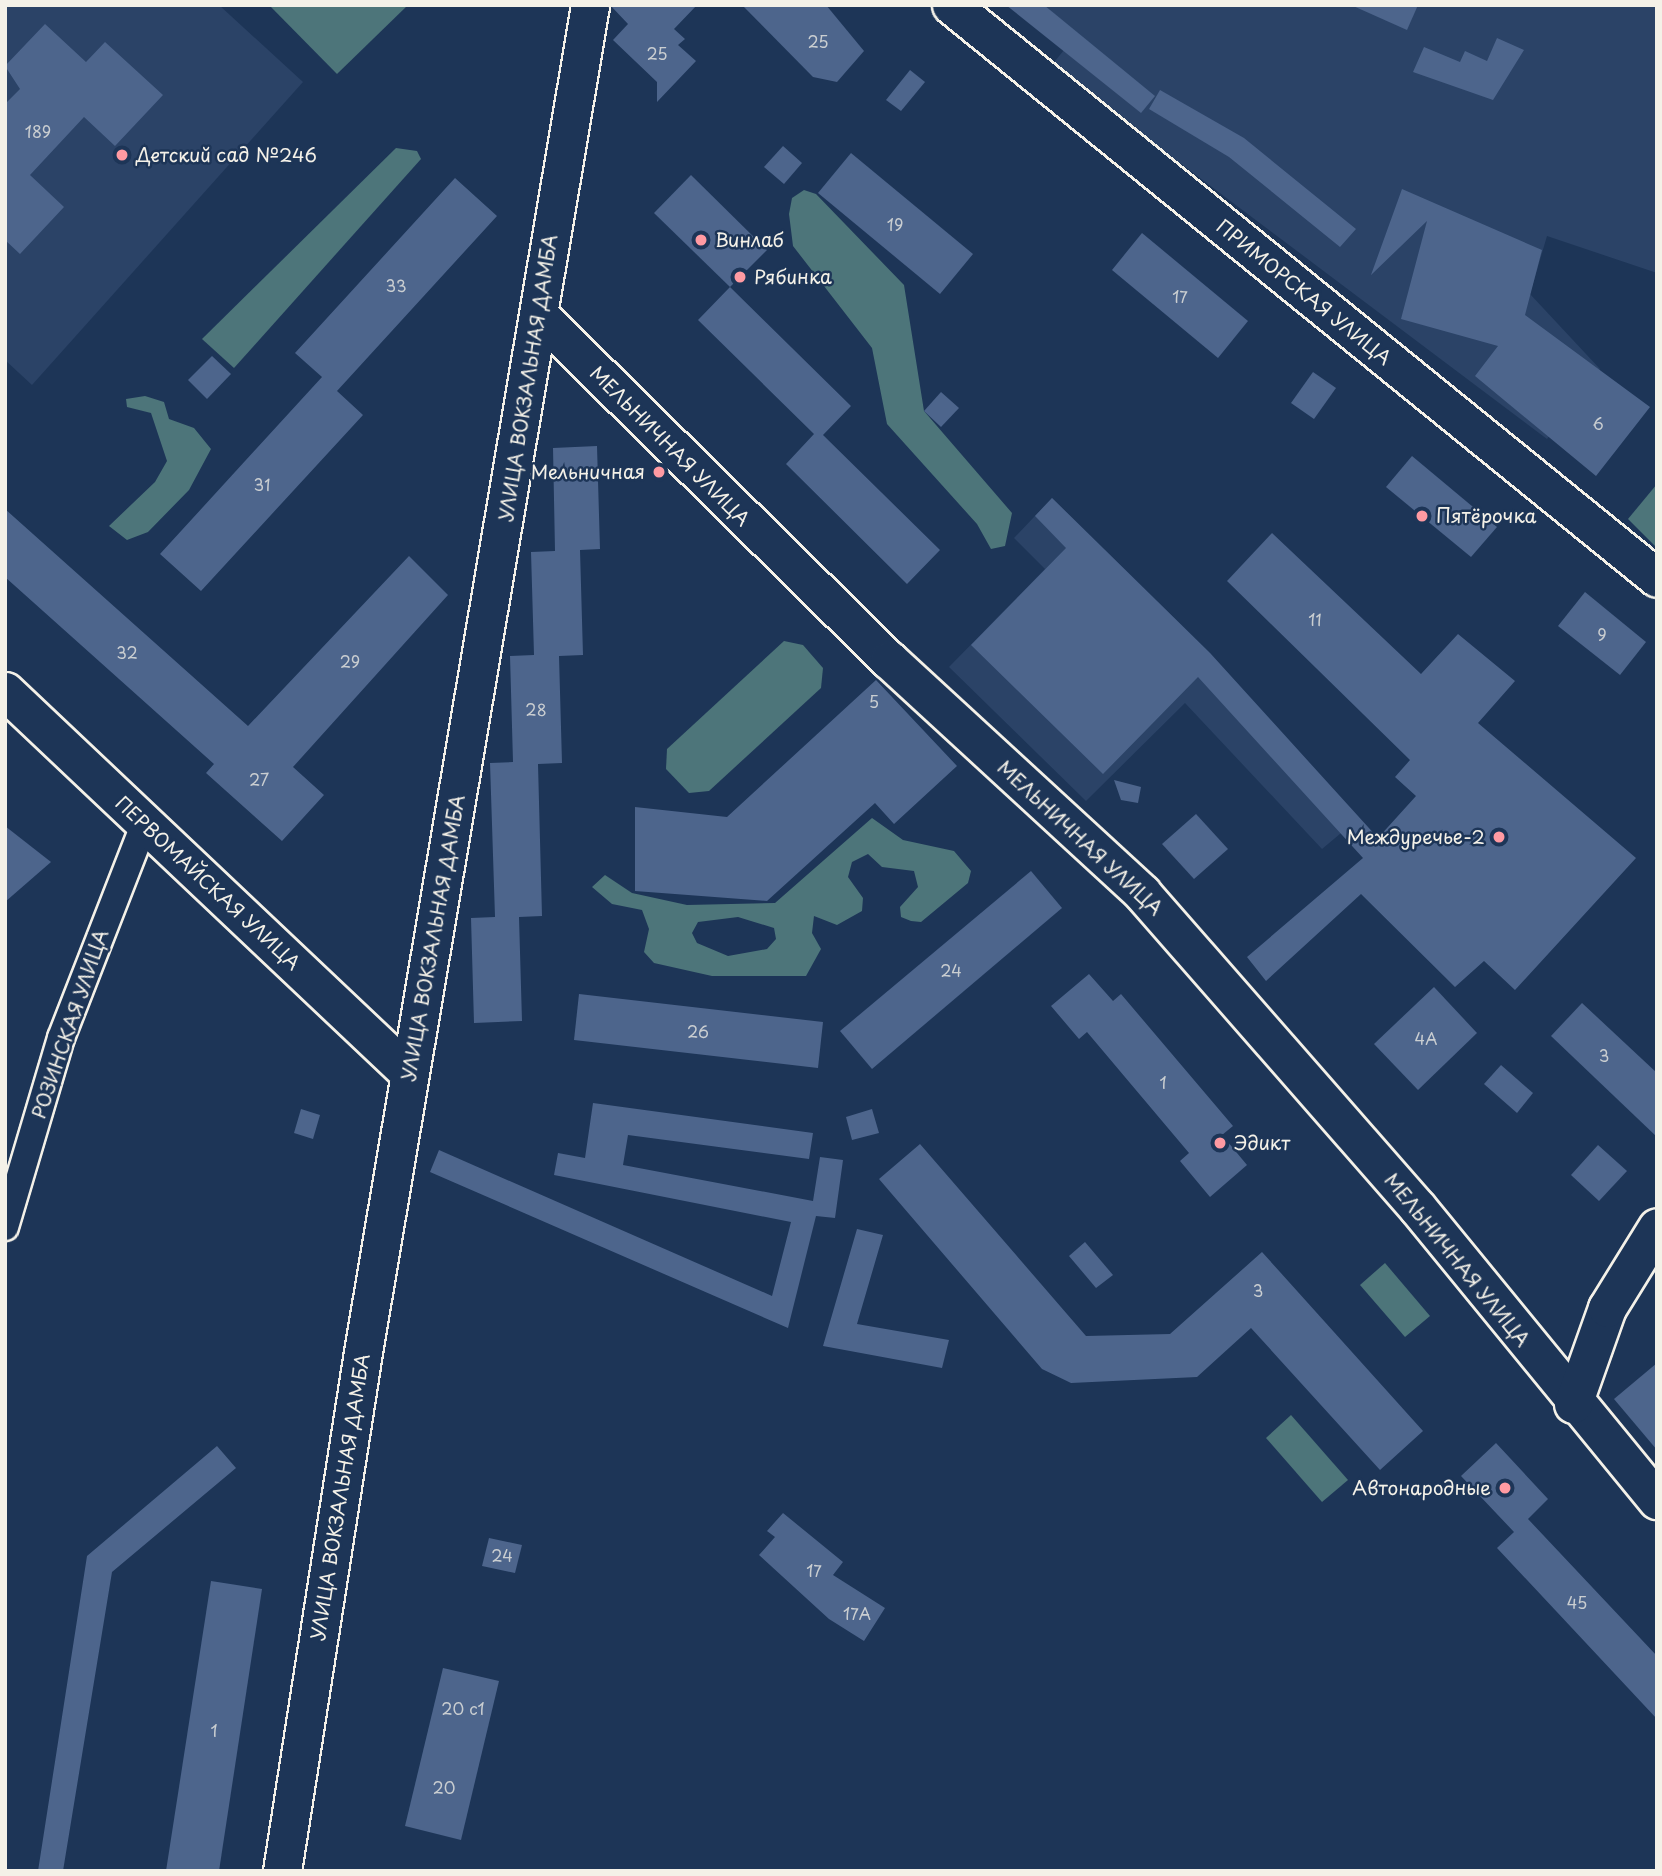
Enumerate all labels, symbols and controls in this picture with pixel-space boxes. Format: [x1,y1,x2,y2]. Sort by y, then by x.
house number: 25 [807,31,829,51]
house number: 25 [646,43,668,63]
house number: 189 [25,121,51,141]
place label: Детский сад №246 [136,144,318,166]
marker: Детский сад №246 [114,147,130,163]
house number: 19 [887,214,903,234]
street label: ПРИМОРСКАЯ УЛИЦА [1212,215,1396,369]
place label: Винлаб [715,229,784,251]
street label: УЛИЦА ВОКЗАЛЬНАЯ ДАМБА [494,232,562,524]
marker: Винлаб [693,232,709,248]
place label: Рябинка [754,266,832,288]
marker: Рябинка [732,269,748,285]
house number: 33 [385,275,407,295]
house number: 17 [1172,286,1188,306]
street label: МЕЛЬНИЧНАЯ УЛИЦА [585,361,755,531]
house number: 6 [1592,413,1604,433]
place label: Мельничная [531,461,645,483]
marker: Мельничная [651,464,667,480]
house number: 31 [254,474,270,494]
place label: Пятёрочка [1436,505,1537,527]
marker: Пятёрочка [1414,508,1430,524]
house number: 11 [1308,609,1322,629]
house number: 9 [1597,624,1607,644]
house number: 32 [116,642,138,662]
house number: 29 [340,651,360,671]
house number: 5 [869,691,879,711]
house number: 28 [525,699,547,719]
street label: МЕЛЬНИЧНАЯ УЛИЦА [993,756,1167,920]
house number: 27 [249,769,269,789]
street label: ПЕРВОМАЙСКАЯ УЛИЦА [111,792,305,974]
street label: УЛИЦА ВОКЗАЛЬНАЯ ДАМБА [396,792,470,1084]
place label: Междуречье-2 [1347,826,1485,848]
marker: Междуречье-2 [1491,829,1507,845]
street label: РОЗИНСКАЯ УЛИЦА [27,927,113,1121]
house number: 24 [940,960,962,980]
house number: 26 [687,1021,709,1041]
house number: 4А [1415,1028,1437,1048]
house number: 3 [1599,1045,1609,1065]
house number: 1 [1159,1072,1167,1092]
place label: Эдикт [1234,1132,1290,1154]
marker: Эдикт [1212,1135,1228,1151]
street label: МЕЛЬНИЧНАЯ УЛИЦА [1380,1169,1534,1351]
house number: 3 [1253,1280,1263,1300]
street label: УЛИЦА ВОКЗАЛЬНАЯ ДАМБА [306,1351,374,1643]
place label: Автонародные [1352,1477,1491,1499]
marker: Автонародные [1497,1480,1513,1496]
house number: 24 [491,1545,513,1565]
house number: 17 [806,1560,822,1580]
house number: 45 [1567,1592,1587,1612]
house number: 17А [843,1603,871,1623]
house number: 20 с1 [441,1698,485,1718]
house number: 1 [210,1720,218,1740]
house number: 20 [433,1777,455,1797]

